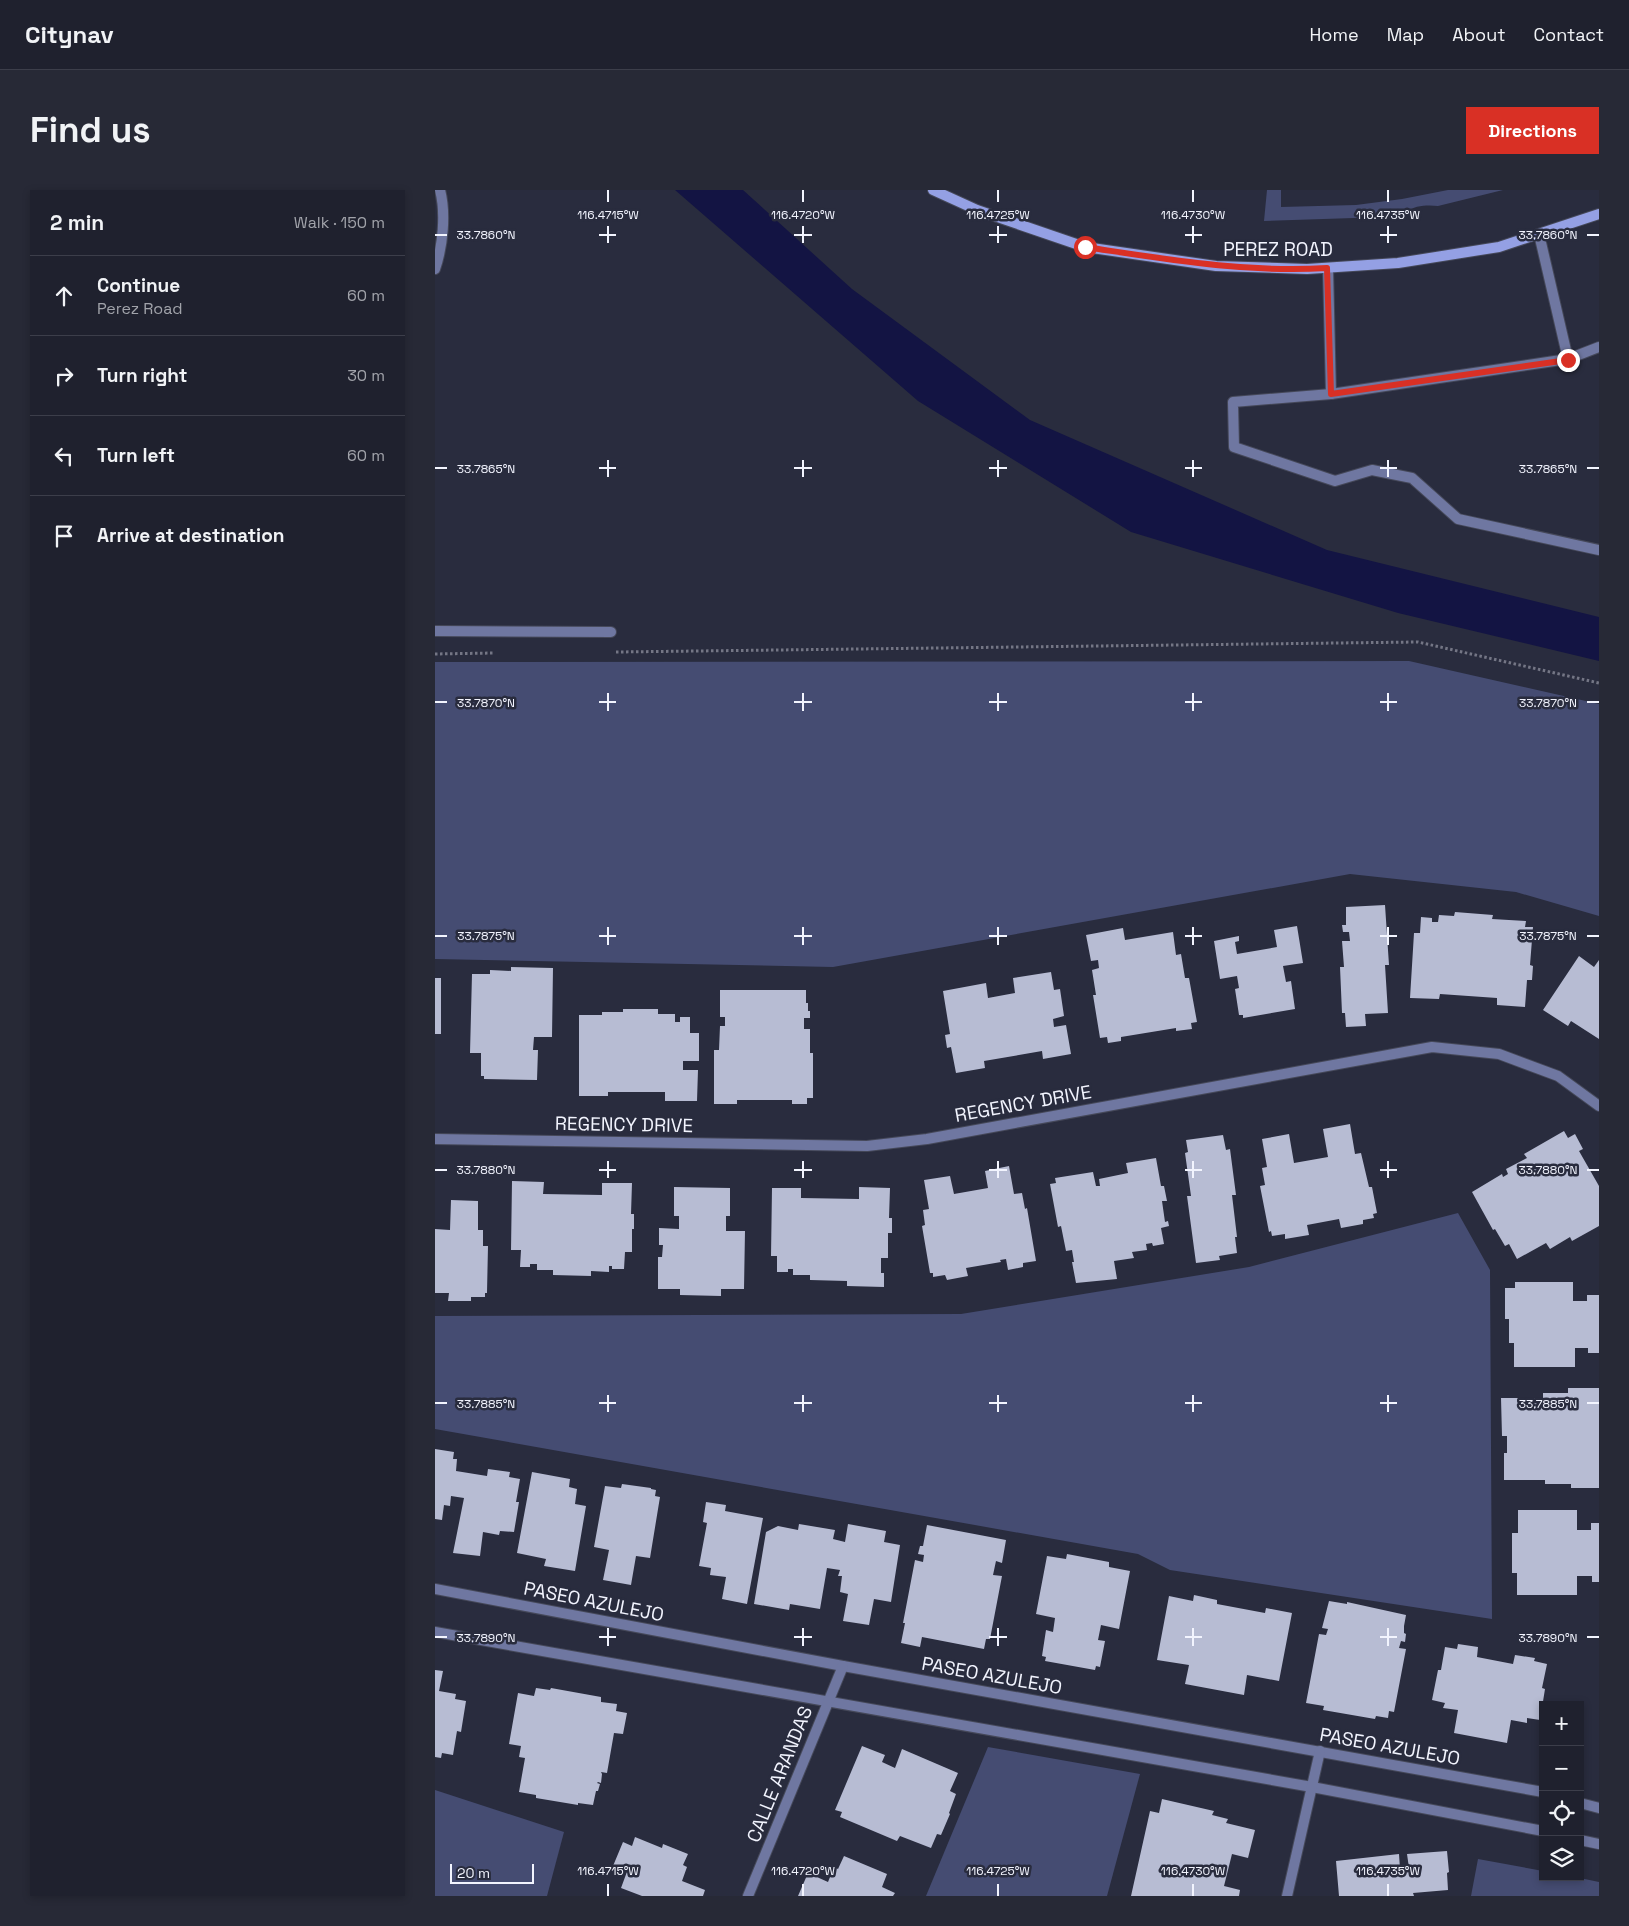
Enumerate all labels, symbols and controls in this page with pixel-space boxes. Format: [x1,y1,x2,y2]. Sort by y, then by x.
text: Citynav [25,19,114,50]
text: Home [1310,23,1359,46]
text: Map [1387,23,1424,46]
text: About [1452,23,1506,46]
text: Contact [1534,23,1604,46]
button: Directions [1466,107,1599,154]
text: Find us [30,108,151,152]
text: 116.4715°W [577,207,639,223]
text: 116.4720°W [771,207,836,223]
text: 116.4725°W [966,207,1030,223]
text: 116.4730°W [1161,207,1226,223]
text: 116.4735°W [1356,207,1420,223]
text: 2 min [50,209,104,236]
text: Walk · 150 m [294,212,385,233]
text: 33.7860°N [457,227,515,243]
text: 33.7860°N [1519,227,1577,243]
route start [1074,236,1097,259]
street label: PEREZ ROAD [1223,237,1333,262]
text: Continue [97,273,180,298]
icon: ahead [50,282,78,310]
text: 60 m [347,285,385,306]
text: Perez Road [97,298,182,319]
route end [1557,349,1580,372]
icon: right [50,362,78,390]
text: Turn right [97,363,187,388]
text: 30 m [347,365,385,386]
icon: left [50,442,78,470]
text: Turn left [97,443,175,468]
text: 60 m [347,445,385,466]
text: 33.7865°N [457,461,515,477]
text: 33.7865°N [1519,461,1577,477]
icon: arrive [50,522,78,550]
text: Arrive at destination [97,523,285,548]
text: 33.7870°N [457,695,515,711]
text: 33.7870°N [1519,695,1577,711]
text: 33.7875°N [457,928,515,944]
text: 33.7875°N [1519,928,1577,944]
street label: REGENCY DRIVE [953,1079,1093,1128]
street label: REGENCY DRIVE [555,1111,693,1138]
text: 33.7880°N [456,1162,516,1178]
text: 33.7880°N [1518,1162,1578,1178]
text: 33.7885°N [457,1396,515,1412]
text: 33.7885°N [1519,1396,1577,1412]
street label: PASEO AZULEJO [522,1576,666,1627]
text: 33.7890°N [457,1630,515,1646]
text: 33.7890°N [1519,1630,1577,1646]
street label: PASEO AZULEJO [920,1651,1064,1700]
map controls [1539,1701,1584,1881]
button: + [1539,1701,1584,1746]
street label: CALLE ARANDAS [741,1702,818,1846]
street label: PASEO AZULEJO [1318,1722,1462,1771]
button: − [1539,1746,1584,1791]
button: locate [1539,1791,1584,1836]
button: layers [1539,1836,1584,1881]
scale bar [450,1861,534,1884]
text: 116.4715°W [577,1863,639,1879]
text: 116.4720°W [771,1863,836,1879]
text: 116.4725°W [966,1863,1030,1879]
text: 116.4730°W [1161,1863,1226,1879]
text: 116.4735°W [1356,1863,1420,1879]
text: 20 m [457,1864,490,1882]

